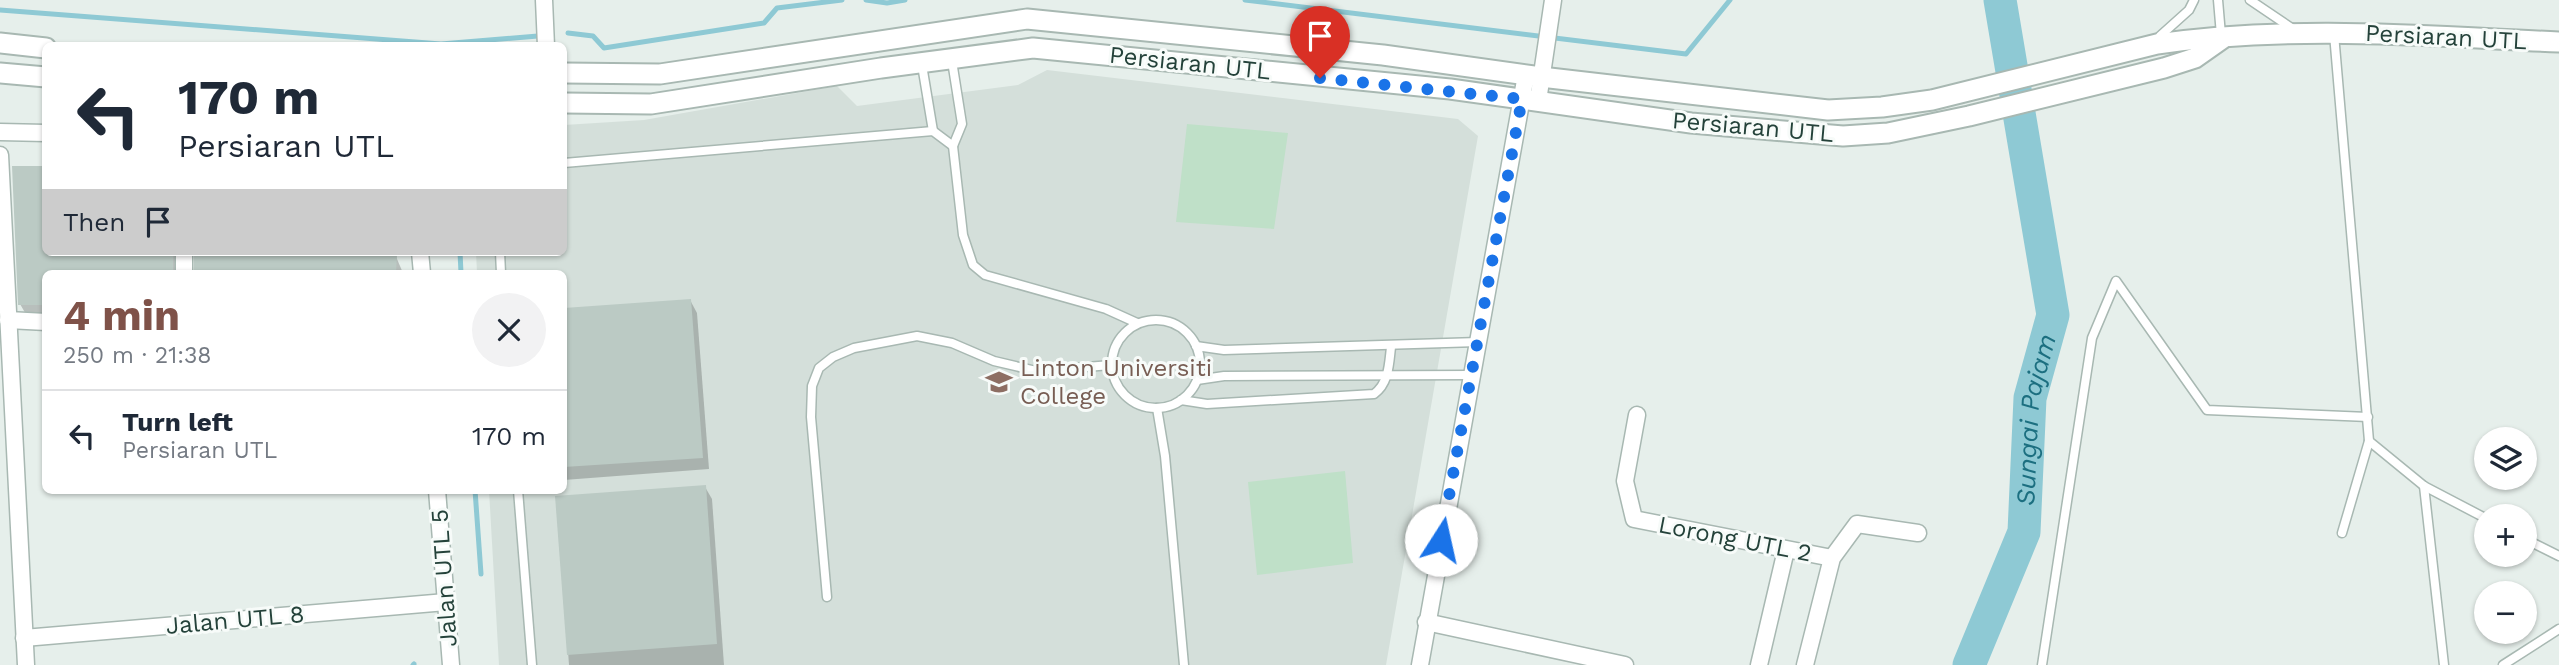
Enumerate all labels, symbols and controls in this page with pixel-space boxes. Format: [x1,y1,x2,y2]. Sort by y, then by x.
pin [1290,6,1350,78]
icon: arrive [1301,17,1339,55]
street label: Persiaran UTL [2364,19,2528,55]
street label: Persiaran UTL [1108,41,1272,85]
text: 170 m [178,68,319,126]
icon: left [63,70,154,161]
street label: Persiaran UTL [1671,106,1835,148]
text: Persiaran UTL [178,127,394,165]
icon: arrive [139,203,177,241]
text: Then [63,207,125,237]
text: 4 min [63,291,180,340]
button: close [472,293,546,367]
water label: Sungai Pajam [2010,331,2062,507]
text: 250 m · 21:38 [63,342,212,369]
place label: Linton Universiti College [1020,354,1212,410]
school or university icon: Linton Universiti College [984,367,1014,397]
text: Turn left [122,407,233,437]
icon: left [63,417,101,455]
text: 170 m [472,421,546,451]
map controls [2474,427,2537,644]
button: layers [2474,427,2537,490]
text: Persiaran UTL [122,437,277,464]
position arrow [1404,503,1478,577]
button: + [2474,504,2537,567]
street label: Jalan UTL 5 [425,508,463,648]
street label: Lorong UTL 2 [1656,510,1814,568]
button: − [2474,581,2537,644]
street label: Jalan UTL 8 [165,600,305,640]

